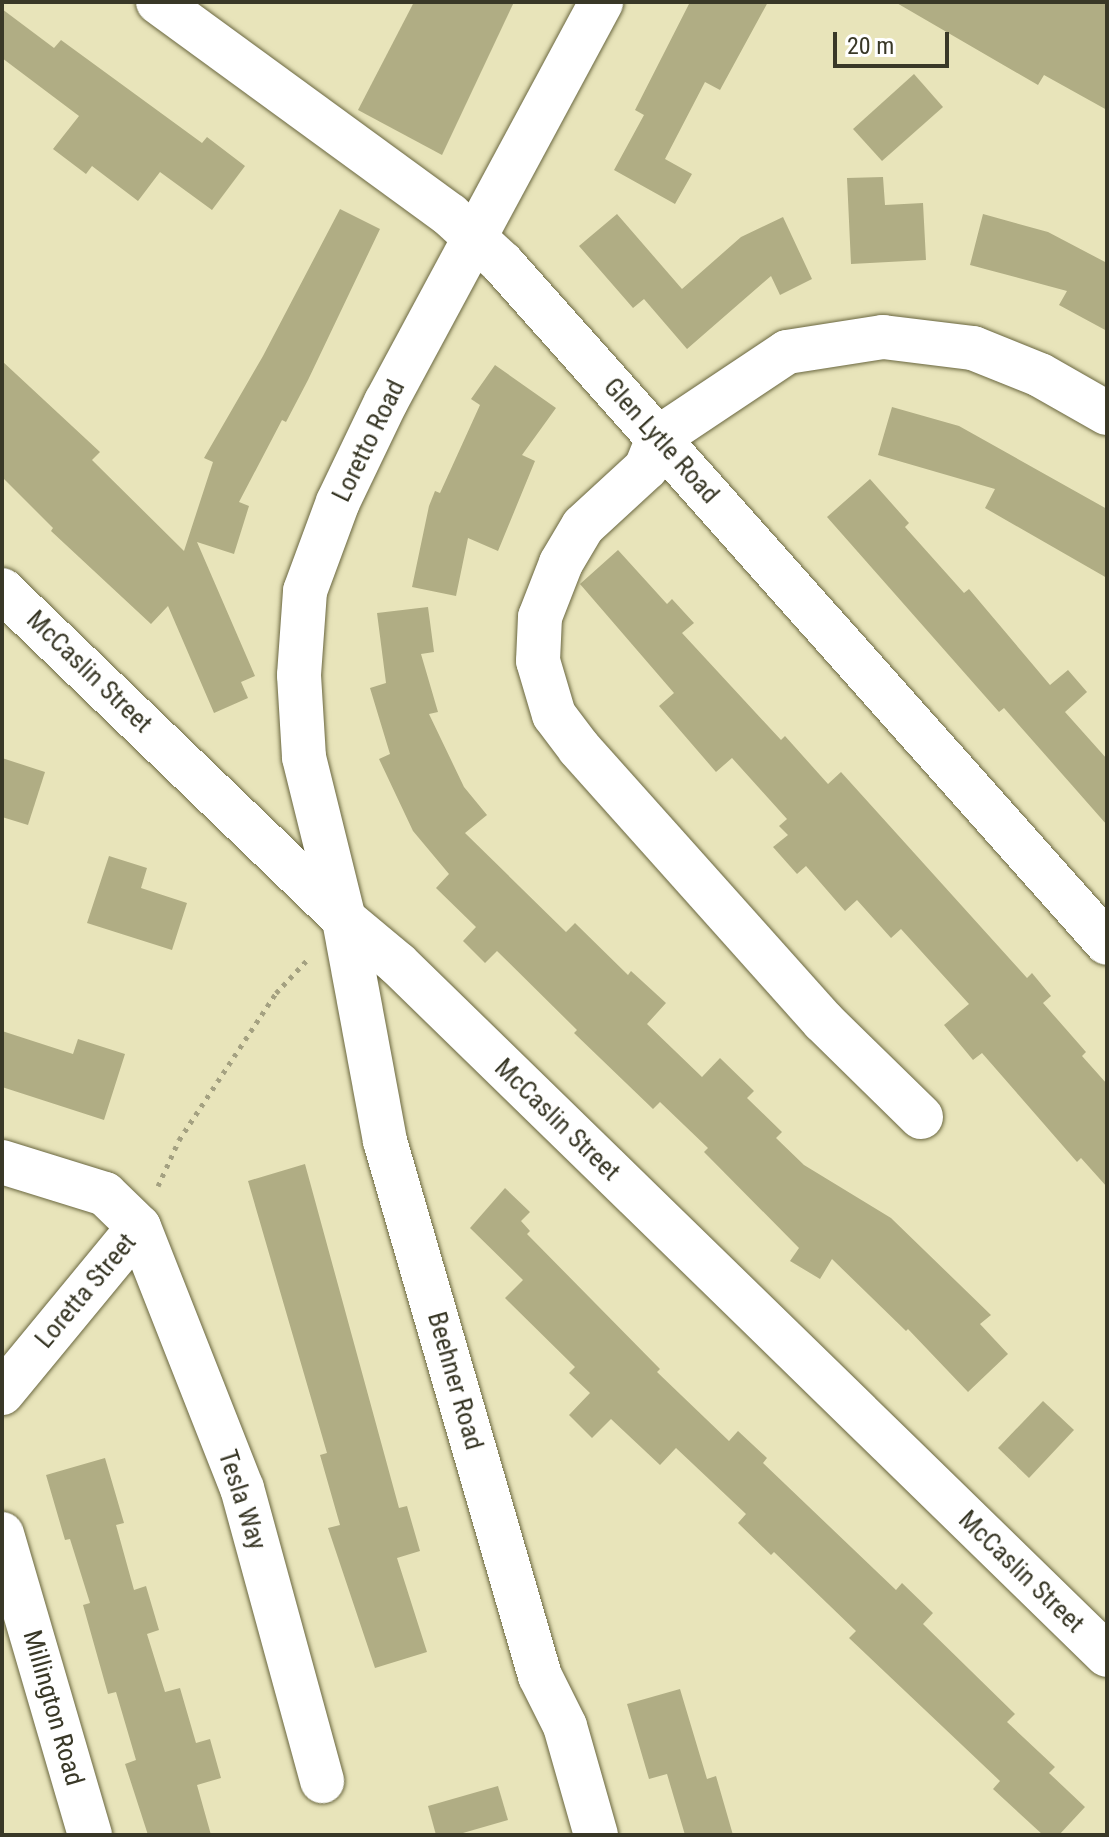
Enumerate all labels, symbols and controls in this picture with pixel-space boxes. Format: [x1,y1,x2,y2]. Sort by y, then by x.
scale bar [837,16,953,66]
text: 20 m [847,32,894,60]
street label: Glen Lytle Road [597,372,725,510]
street label: Loretto Road [326,375,412,507]
street label: McCaslin Street [20,604,158,740]
street label: McCaslin Street [488,1052,626,1188]
street label: Loretta Street [29,1227,143,1355]
street label: Beehner Road [420,1308,490,1454]
street label: Tesla Way [211,1446,273,1554]
street label: McCaslin Street [952,1504,1090,1640]
street label: Millington Road [16,1627,90,1789]

